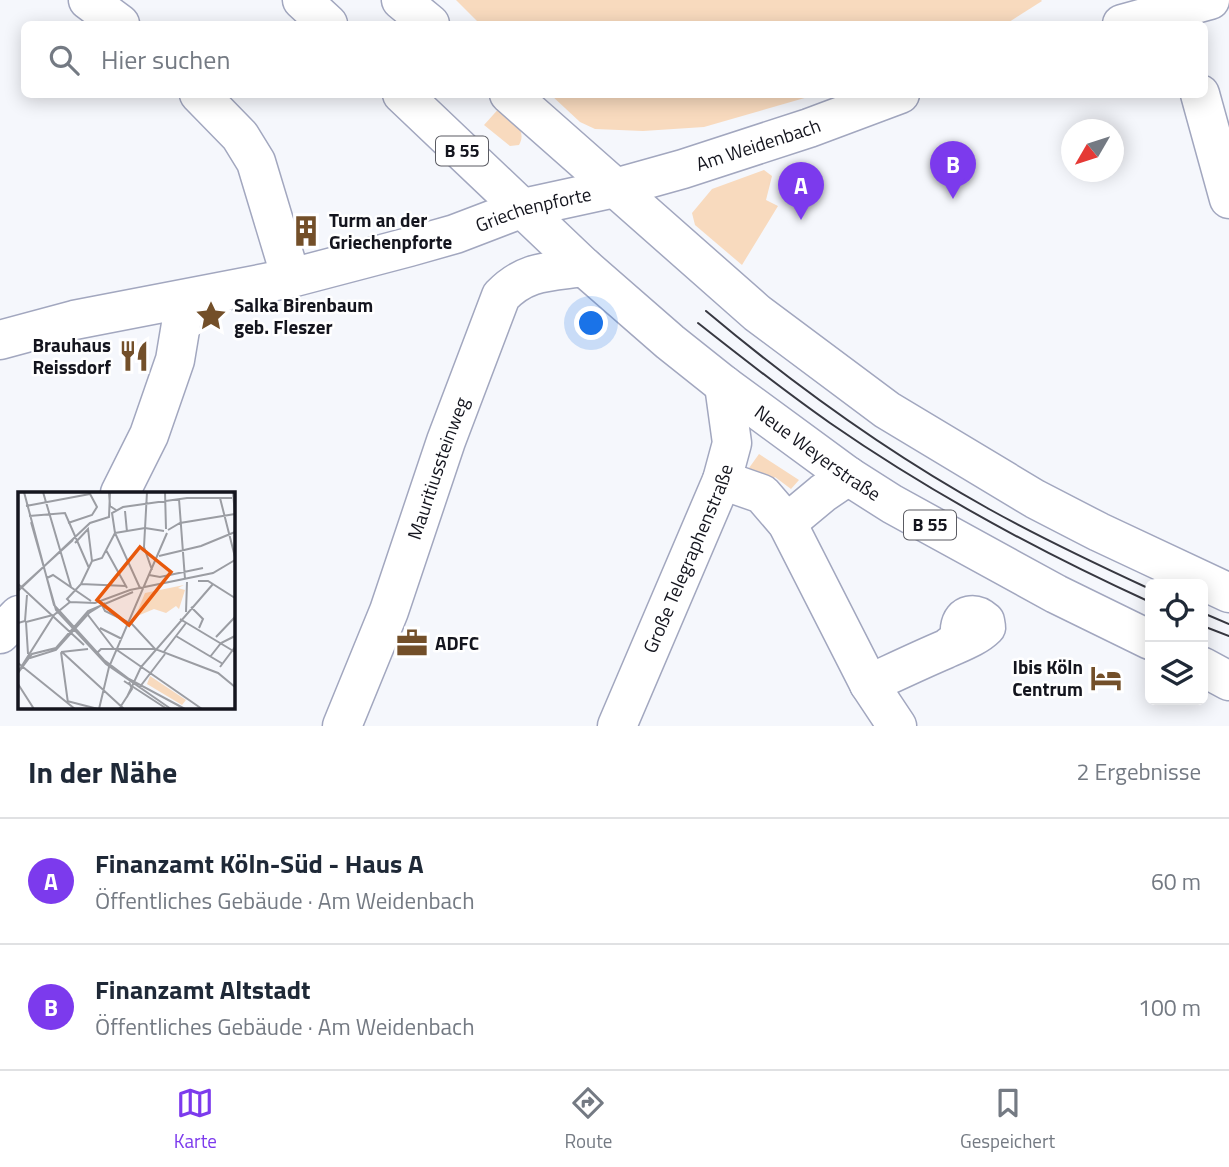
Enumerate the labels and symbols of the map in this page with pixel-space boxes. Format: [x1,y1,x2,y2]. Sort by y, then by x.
street label: Am Weidenbach [692,110,824,178]
north arrow [1061,119,1124,182]
road number: B 55 [436,136,488,166]
pin: B [930,141,976,199]
pin: A [778,162,824,220]
street label: Griechenpforte [471,179,594,239]
place label: Turm an der Griechenpforte [329,205,453,256]
building icon: Turm an der Griechenpforte [289,214,323,248]
place label: Salka Birenbaum geb. Fleszer [234,290,373,341]
place icon: Salka Birenbaum geb. Fleszer [194,299,228,333]
your location [574,306,608,340]
place label: Brauhaus Reissdorf [32,330,111,381]
restaurant icon: Brauhaus Reissdorf [117,339,151,373]
street label: Mauritiussteinweg [399,392,476,543]
street label: Neue Weyerstraße [749,397,887,508]
street label: Große Telegraphenstraße [635,461,740,657]
inset map [18,492,234,708]
road number: B 55 [904,510,956,540]
office icon: ADFC [395,626,429,660]
place label: ADFC [435,628,479,657]
place label: Ibis Köln Centrum [1012,652,1083,703]
hotel icon: Ibis Köln Centrum [1089,661,1123,695]

